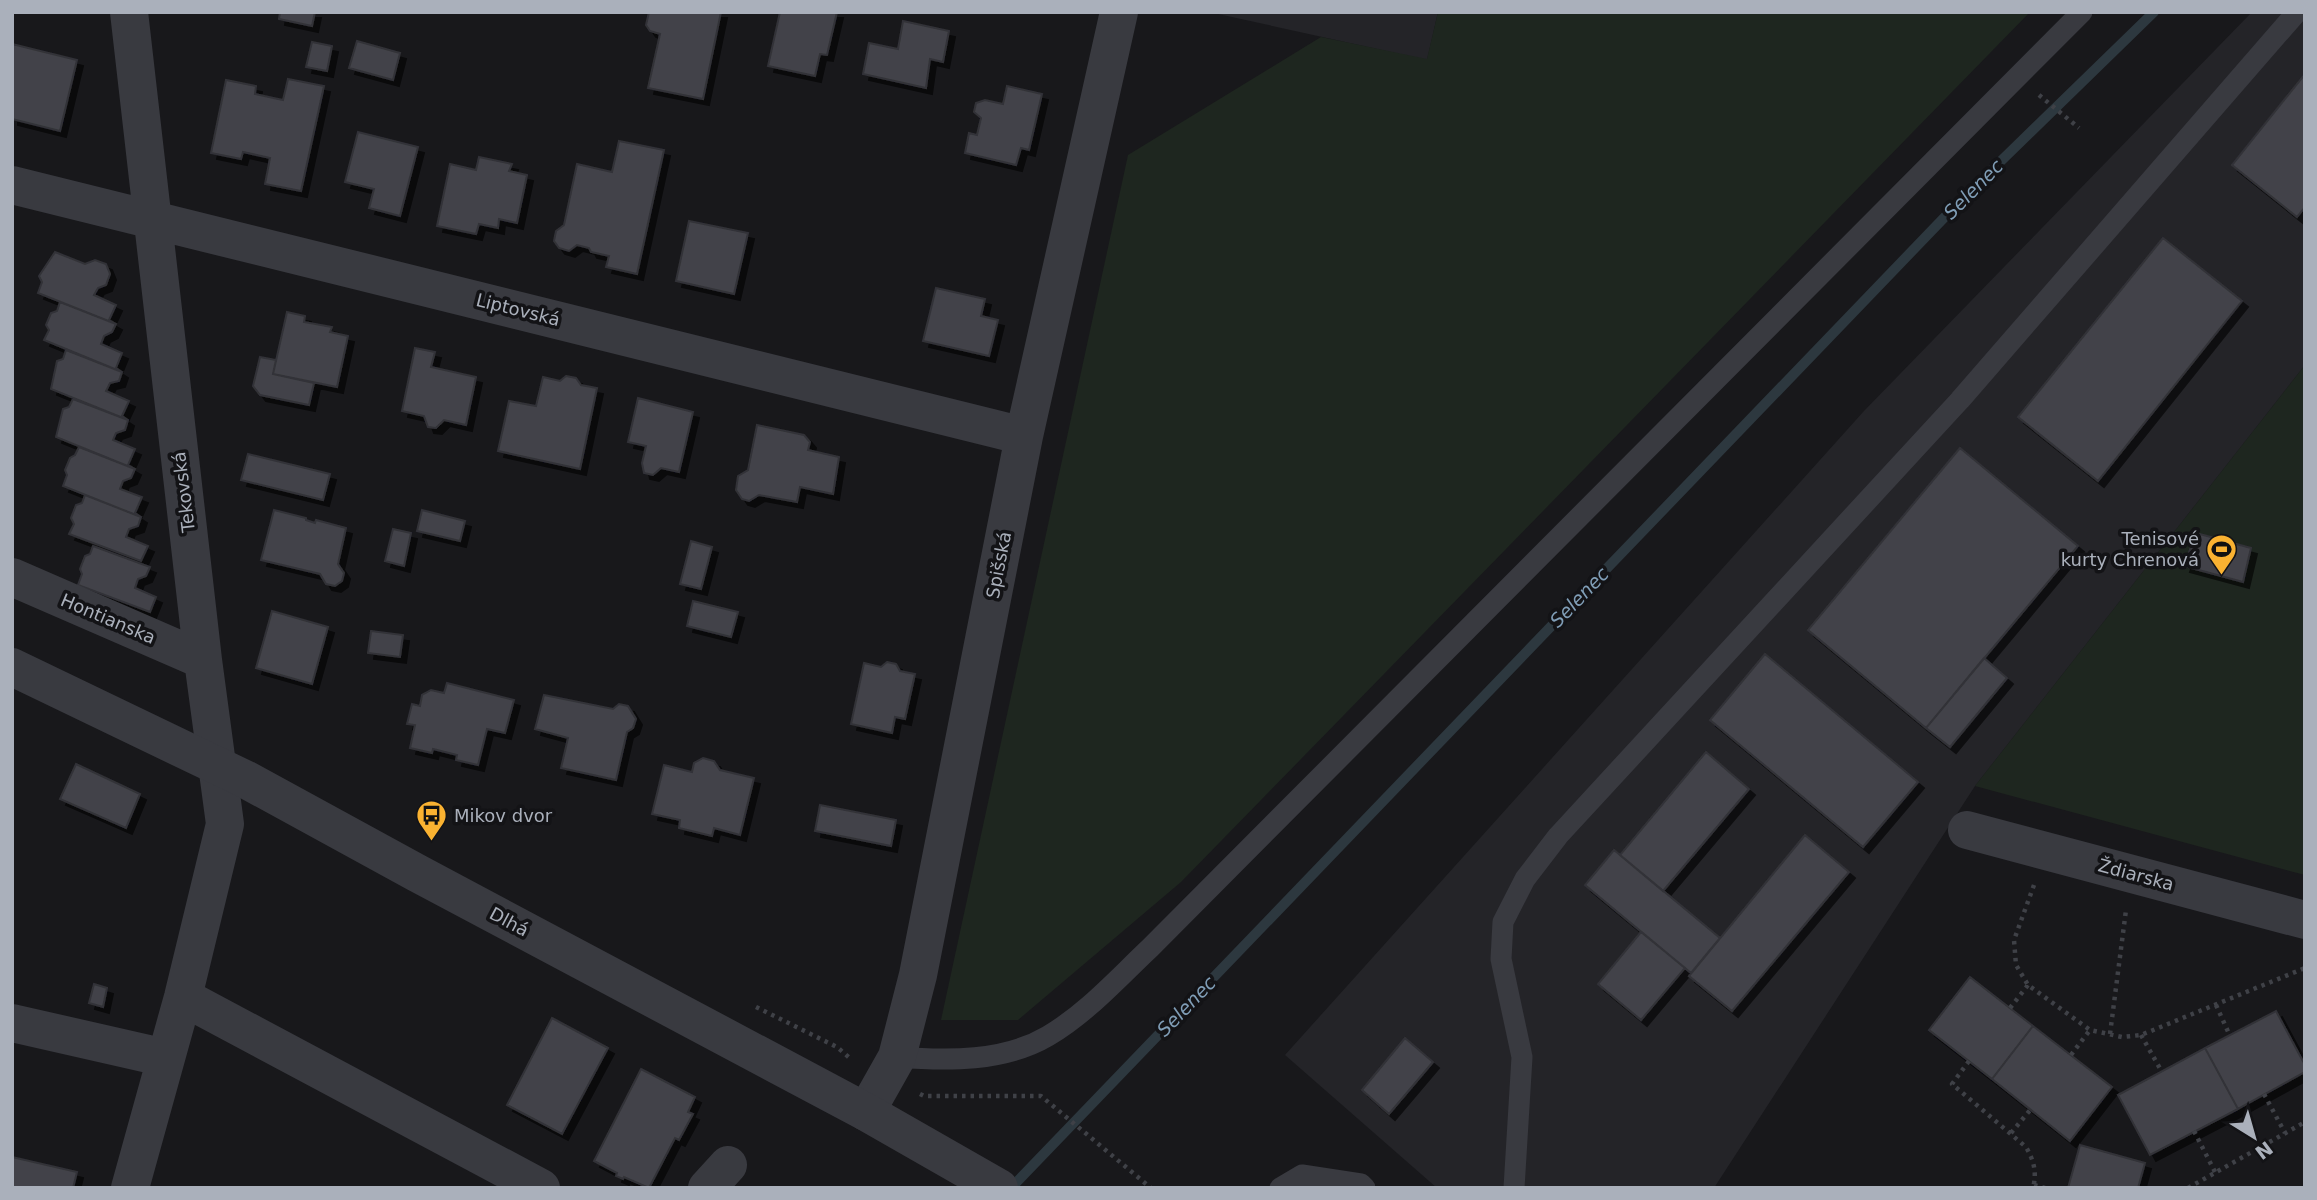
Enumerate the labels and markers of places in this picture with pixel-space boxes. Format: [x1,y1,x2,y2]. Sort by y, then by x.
place label: Tenisové kurty Chrenová [2061,528,2199,570]
sports icon: Tenisové kurty Chrenová [2205,532,2239,576]
bus stop icon: Mikov dvor [414,799,448,843]
place label: Mikov dvor [454,805,553,826]

